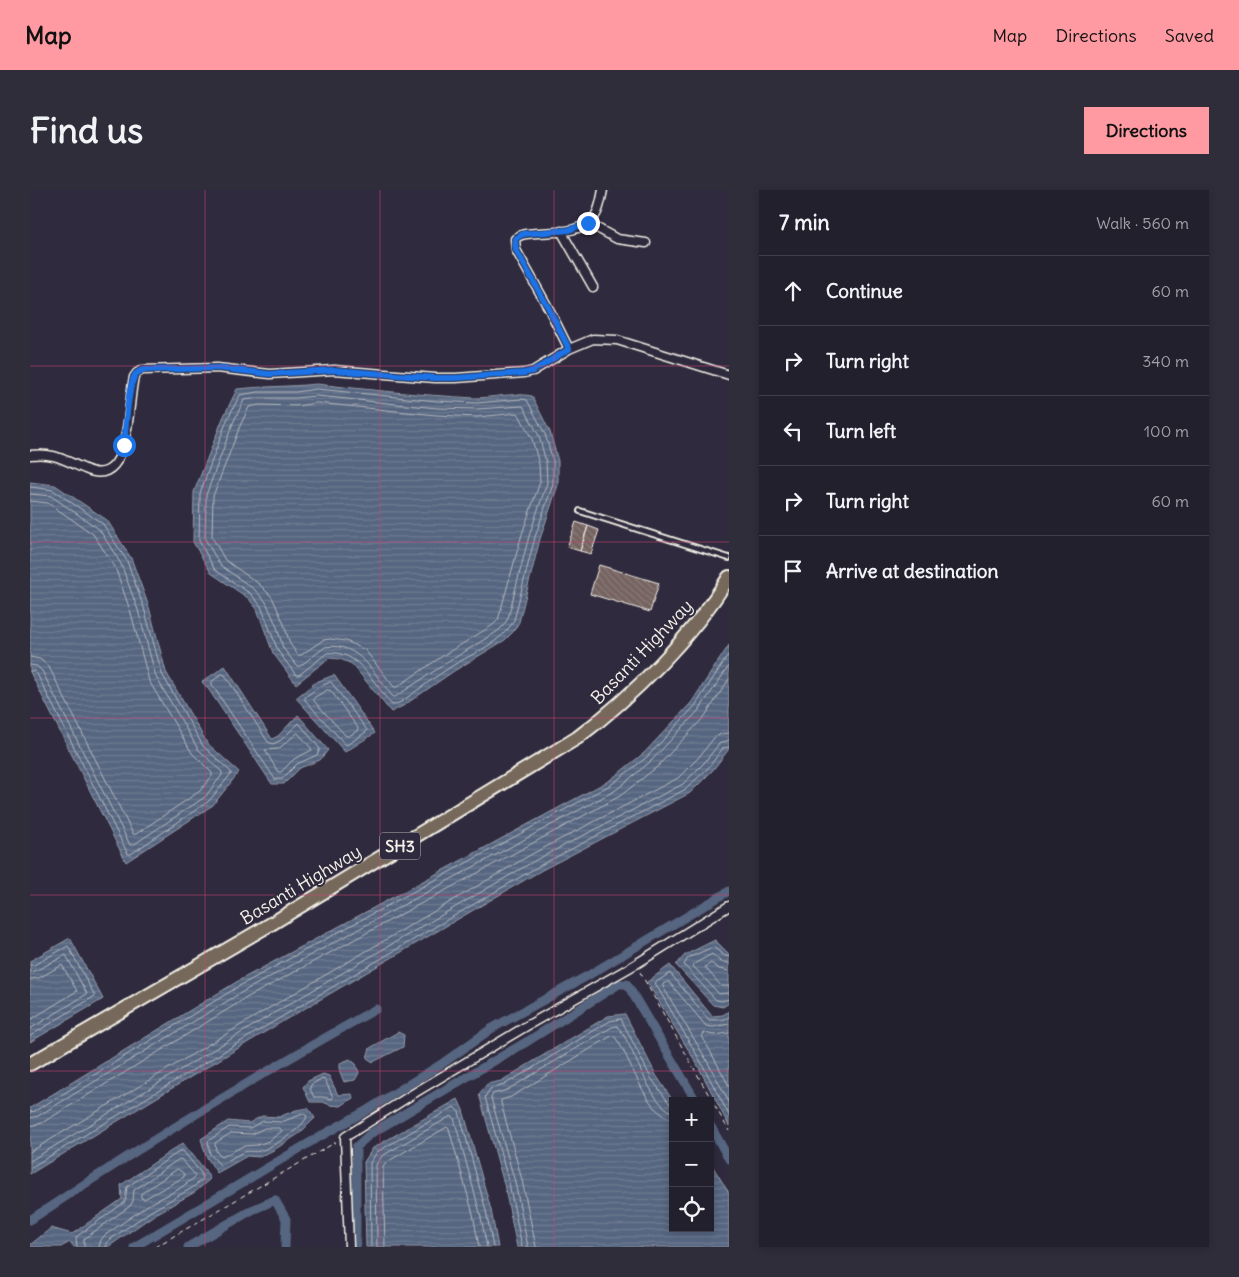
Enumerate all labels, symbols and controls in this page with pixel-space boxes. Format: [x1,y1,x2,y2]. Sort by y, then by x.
text: Map [25,20,72,50]
text: Map [992,24,1027,47]
text: Directions [1055,24,1137,47]
text: Saved [1165,24,1214,47]
button: Directions [1084,107,1209,154]
text: Find us [30,108,143,152]
text: 7 min [779,209,830,236]
route end [577,212,600,235]
text: Walk · 560 m [1096,213,1189,233]
icon: ahead [779,277,807,305]
text: Continue [826,279,903,303]
text: 60 m [1151,281,1189,301]
icon: right [779,347,807,375]
text: Turn right [826,349,909,373]
text: 340 m [1142,351,1189,371]
icon: left [779,417,807,445]
text: Turn left [826,419,896,443]
text: 100 m [1144,421,1189,441]
route start [113,434,136,457]
icon: right [779,487,807,515]
text: Turn right [826,489,909,513]
text: 60 m [1151,491,1189,511]
icon: arrive [779,557,807,585]
text: Arrive at destination [826,559,999,583]
street label: Basanti Highway [586,594,697,709]
road number: SH3 [380,832,420,859]
street label: Basanti Highway [236,839,365,930]
map controls [669,1097,714,1232]
button: + [669,1097,714,1142]
button: − [669,1142,714,1187]
button: locate [669,1187,714,1232]

